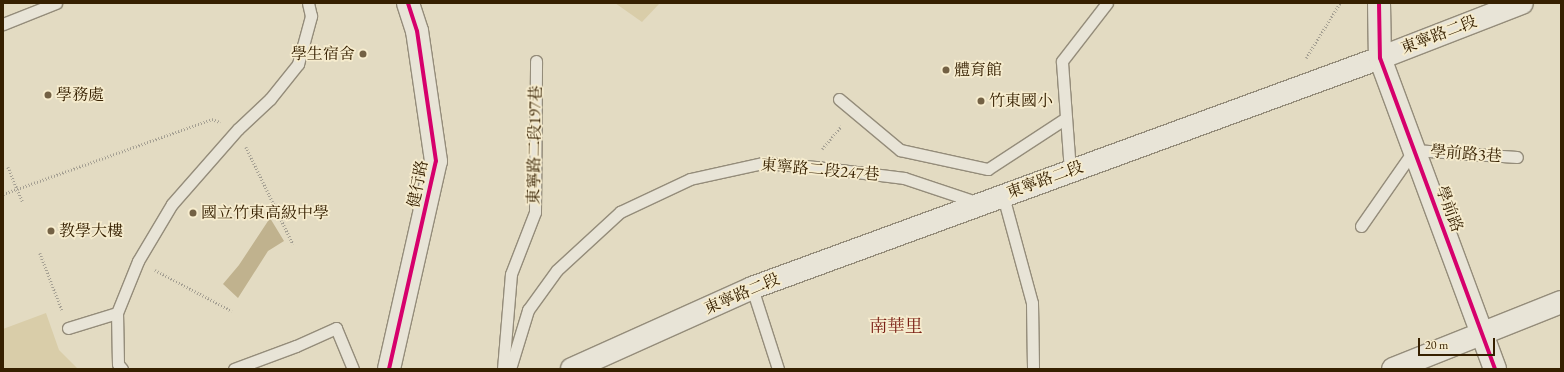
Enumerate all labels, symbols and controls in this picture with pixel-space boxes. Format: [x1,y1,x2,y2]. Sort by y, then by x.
street label: 東寧路二段 [1398,12,1480,58]
place label: 學生宿舍 [291,44,355,64]
marker: 學生宿舍 [358,49,368,59]
place label: 體育館 [954,60,1002,80]
marker: 體育館 [941,65,951,75]
place label: 學務處 [56,85,104,105]
street label: 東寧路二段197巷 [524,85,546,205]
marker: 學務處 [43,90,53,100]
place label: 竹東國小 [989,91,1053,111]
marker: 竹東國小 [976,96,986,106]
street label: 學前路3巷 [1430,142,1502,166]
street label: 東寧路二段247巷 [760,155,880,185]
street label: 東寧路二段 [1004,157,1086,203]
street label: 健行路 [404,159,432,209]
street label: 學前路 [1431,183,1467,235]
place label: 國立竹東高級中學 [201,203,329,223]
marker: 國立竹東高級中學 [188,208,198,218]
place label: 教學大樓 [59,221,123,241]
marker: 教學大樓 [46,226,56,236]
street label: 東寧路二段 [701,270,783,318]
district label: 南華里 [869,315,923,337]
scale bar [1420,330,1497,356]
text: 20 m [1425,337,1448,353]

